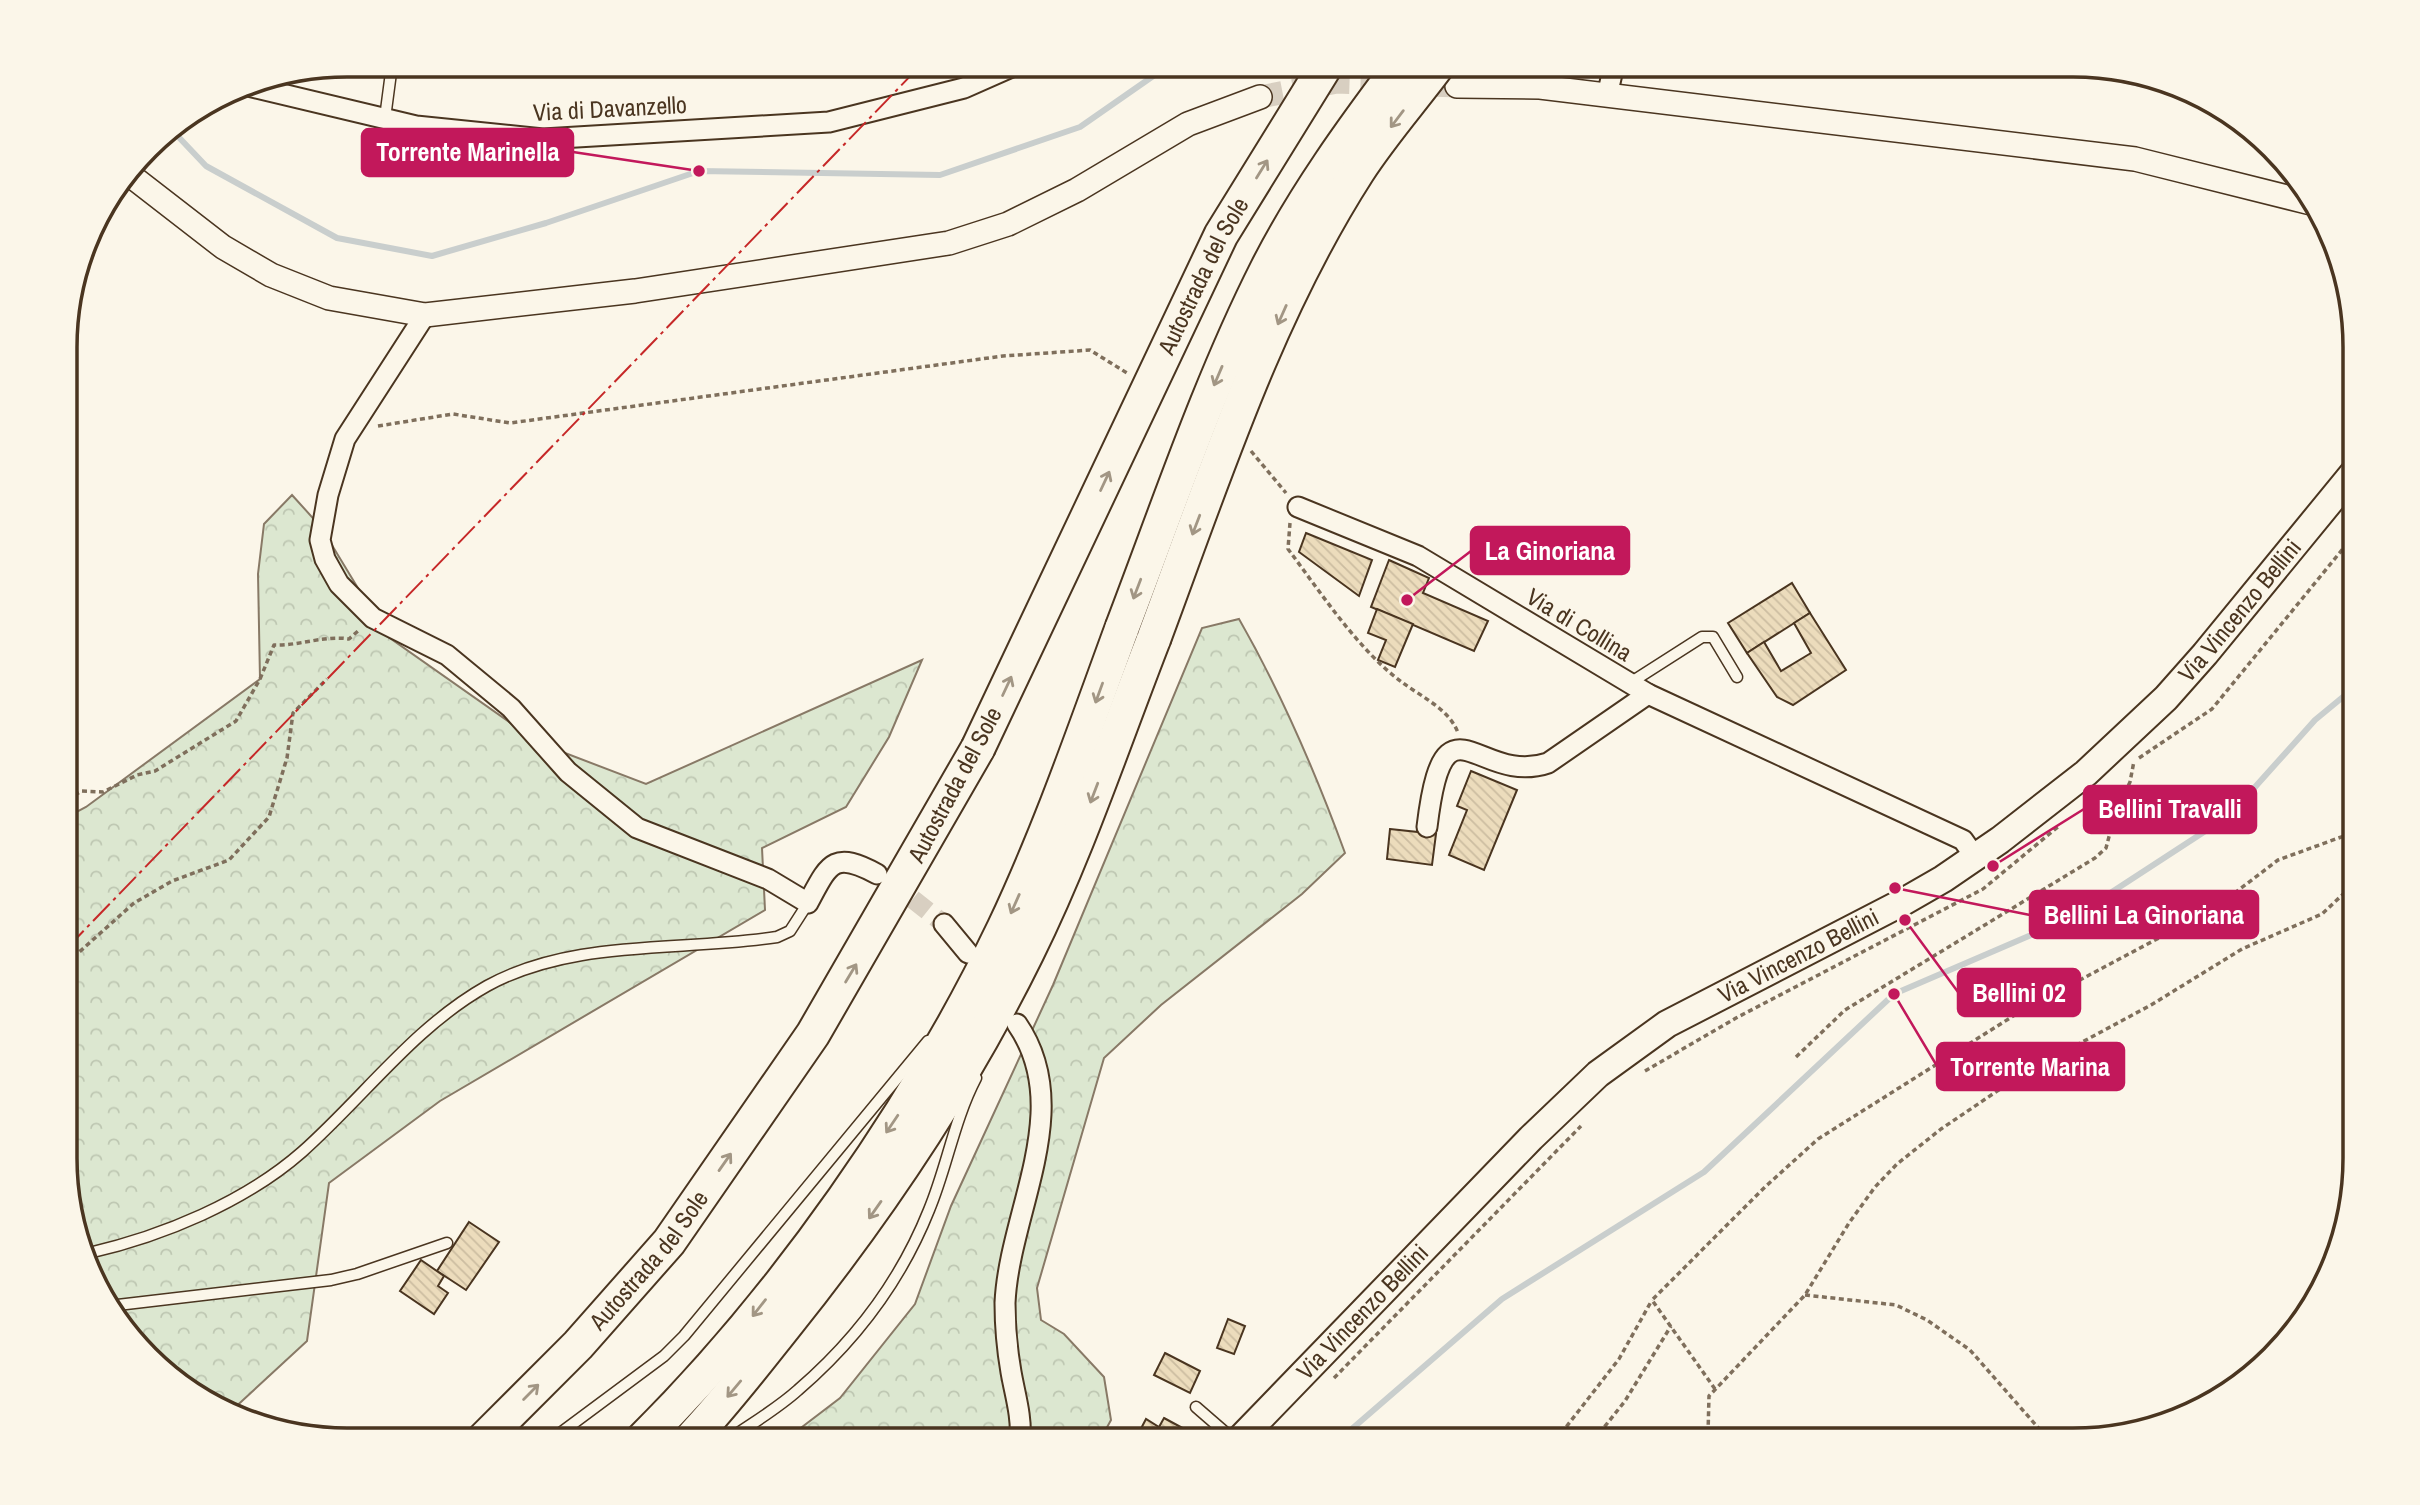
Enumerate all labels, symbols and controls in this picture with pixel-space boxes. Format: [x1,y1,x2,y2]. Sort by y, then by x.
street label: Via di Davanzello [532,88,688,128]
one-way arrow [1390,109,1405,128]
callout: Torrente Marinella [362,129,573,176]
text: Torrente Marinella [376,134,560,169]
one-way arrow [1256,159,1270,179]
street label: Autostrada del Sole [1149,191,1255,360]
one-way arrow [1275,303,1288,325]
one-way arrow [1211,365,1224,386]
one-way arrow [1098,471,1112,492]
one-way arrow [1189,514,1202,536]
callout: La Ginoriana [1471,527,1629,574]
street label: Via Vincenzo Bellini [2171,532,2308,688]
text: La Ginoriana [1485,533,1615,568]
one-way arrow [1130,577,1143,599]
street label: Via di Collina [1521,580,1638,668]
one-way arrow [1001,676,1014,697]
one-way arrow [1091,681,1104,703]
street label: Autostrada del Sole [899,701,1009,869]
one-way arrow [1086,782,1099,804]
callout: Bellini Travalli [2084,786,2256,833]
text: Bellini Travalli [2098,791,2242,826]
callout: Bellini La Ginoriana [2030,891,2258,938]
one-way arrow [1008,893,1021,914]
text: Bellini La Ginoriana [2044,897,2244,932]
street label: Via Vincenzo Bellini [1712,900,1884,1010]
one-way arrow [844,963,858,983]
callout: Bellini 02 [1958,969,2080,1016]
text: Bellini 02 [1972,975,2066,1010]
callout: Torrente Marina [1937,1043,2124,1090]
text: Torrente Marina [1950,1049,2110,1084]
one-way arrow [885,1113,899,1133]
one-way arrow [718,1153,732,1172]
street label: Autostrada del Sole [581,1184,715,1337]
one-way arrow [868,1200,882,1219]
street label: Via Vincenzo Bellini [1289,1237,1435,1386]
one-way arrow [752,1299,767,1317]
one-way arrow [726,1380,742,1398]
one-way arrow [523,1384,540,1401]

